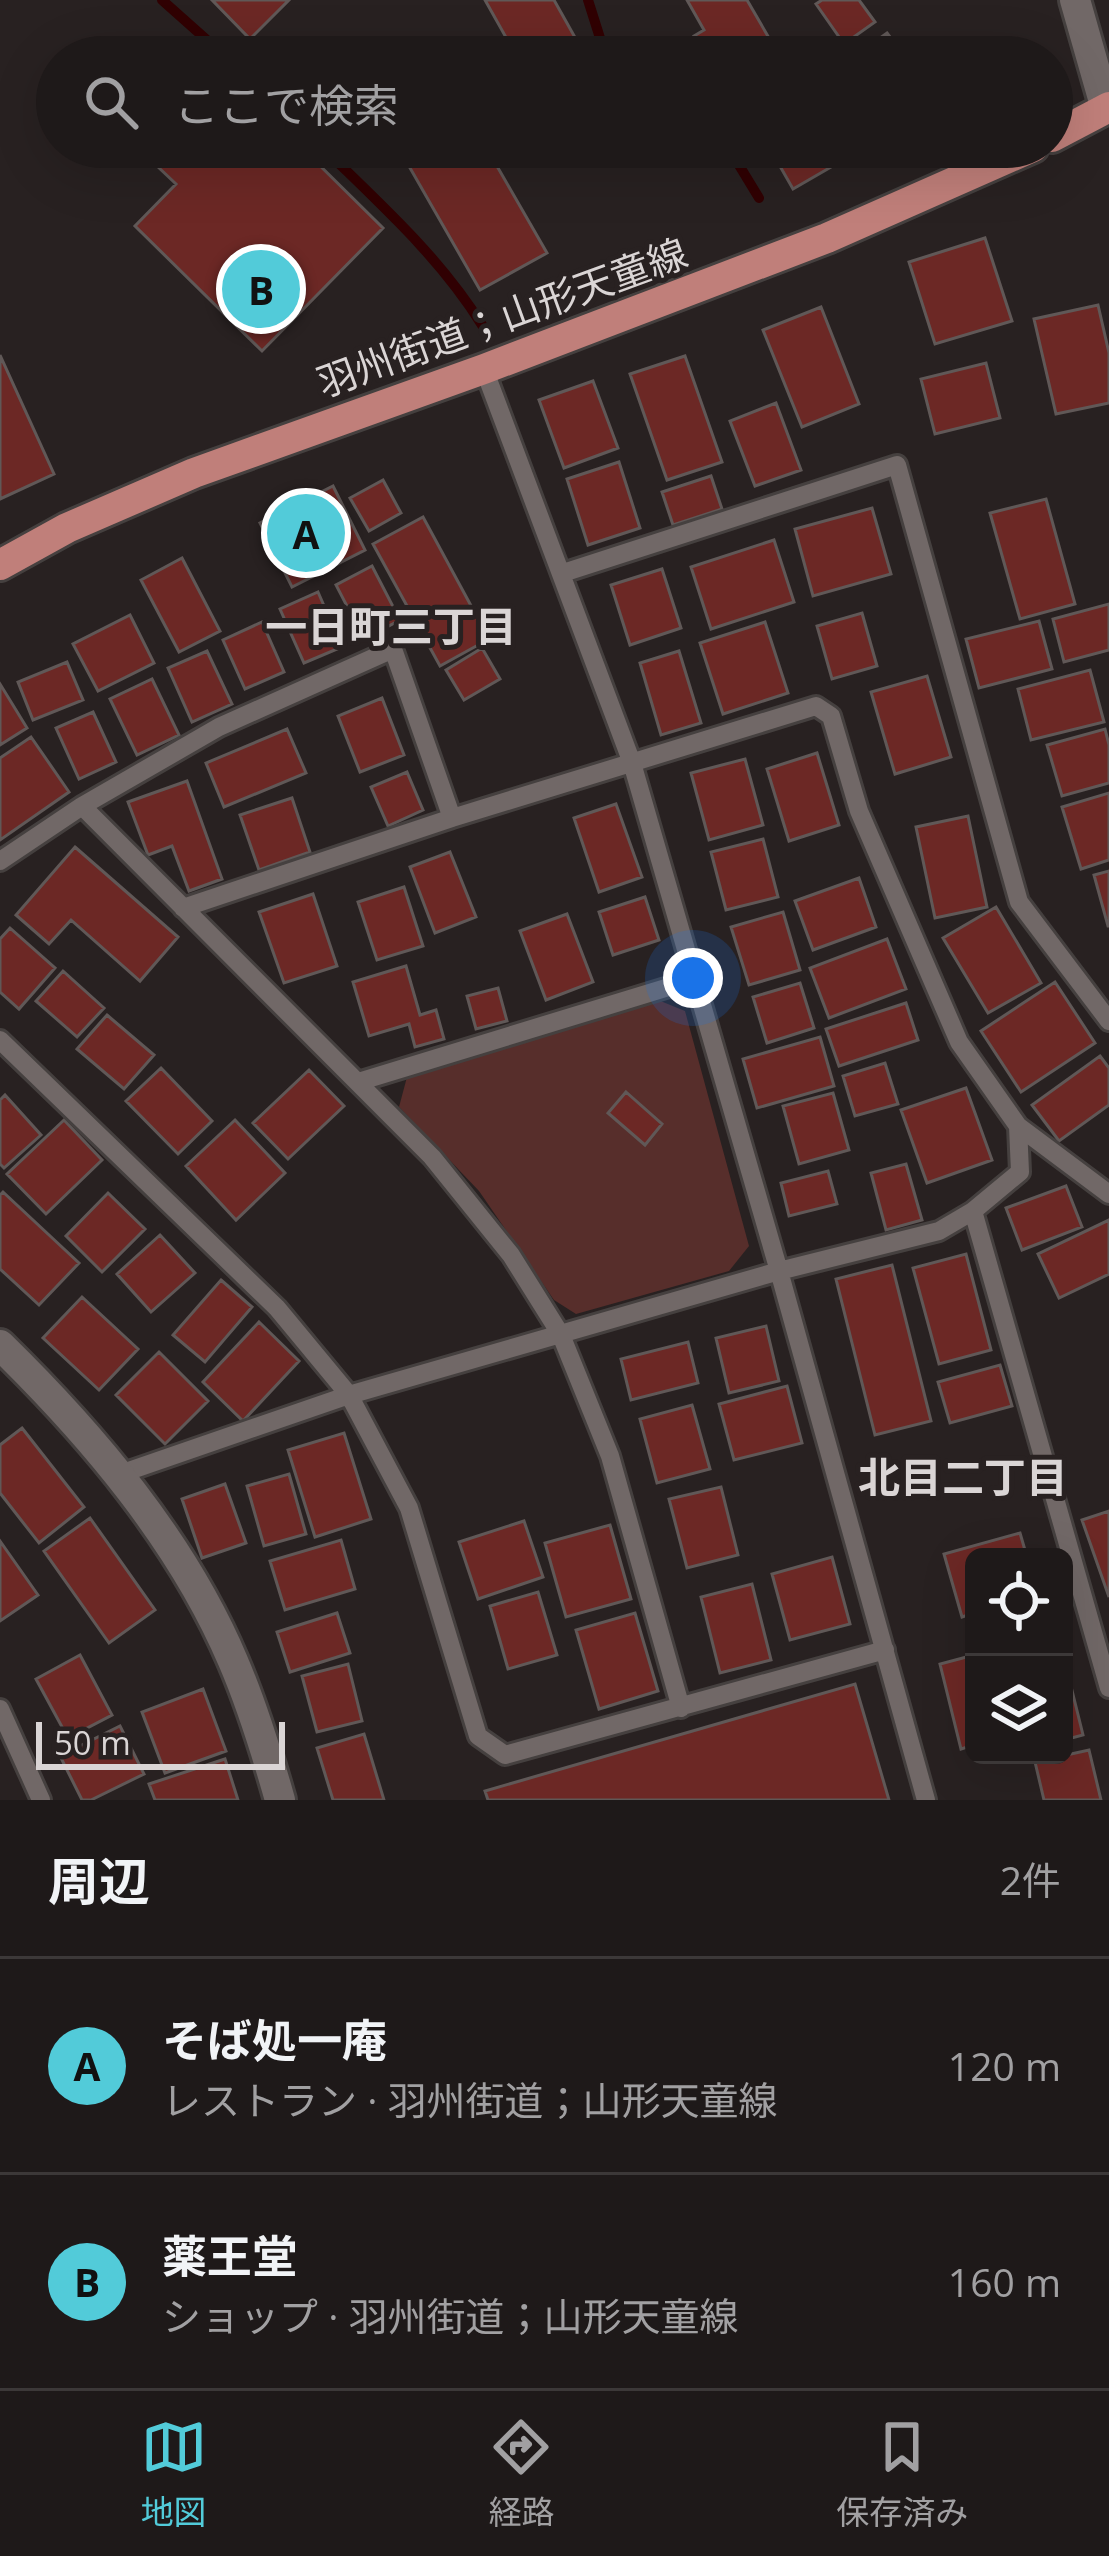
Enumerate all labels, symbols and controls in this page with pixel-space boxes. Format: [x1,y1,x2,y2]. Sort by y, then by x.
search box [36,36,1073,168]
icon: search [78,69,144,135]
text: ここで検索 [174,74,399,135]
street label: 羽州街道；山形天童線 [309,225,694,408]
pin: B [222,244,300,334]
pin: A [267,488,345,578]
district label: 一日町三丁目 [265,597,517,654]
your location [663,948,723,1008]
district label: 北目二丁目 [858,1448,1068,1505]
map controls [965,1548,1073,1764]
button: locate [965,1548,1073,1656]
button: layers [965,1656,1073,1764]
scale bar [36,1716,285,1769]
text: 50 m [54,1720,131,1765]
text: 周辺 [48,1845,150,1915]
text: 2件 [1000,1853,1061,1906]
text: そば処一庵 [162,2009,387,2070]
text: A [74,2039,100,2092]
text: 120 m [948,2039,1061,2092]
text: レストラン · 羽州街道；山形天童線 [162,2073,778,2126]
text: 薬王堂 [162,2225,297,2286]
text: B [74,2255,100,2308]
text: 160 m [948,2255,1061,2308]
text: ショップ · 羽州街道；山形天童線 [162,2289,739,2342]
tab: 地図 [141,2414,207,2534]
tab: 経路 [488,2414,554,2534]
tab: 保存済み [836,2414,968,2534]

